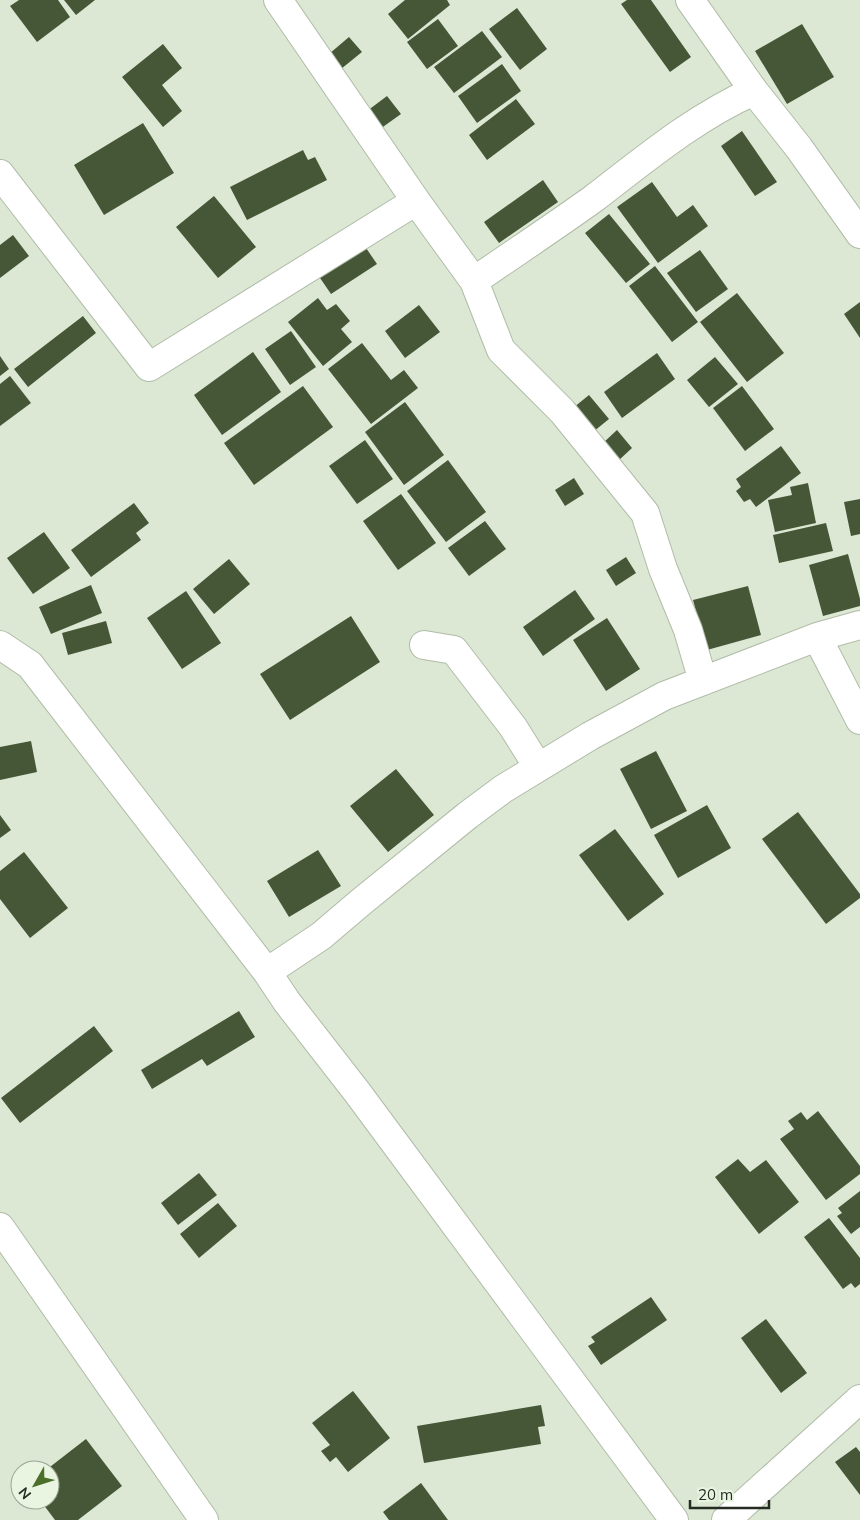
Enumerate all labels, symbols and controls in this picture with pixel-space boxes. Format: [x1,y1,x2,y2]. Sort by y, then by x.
north arrow [10,1460,60,1510]
scale bar [690,1478,769,1510]
text: N [15,1483,35,1503]
text: 20 m [698,1485,733,1504]

